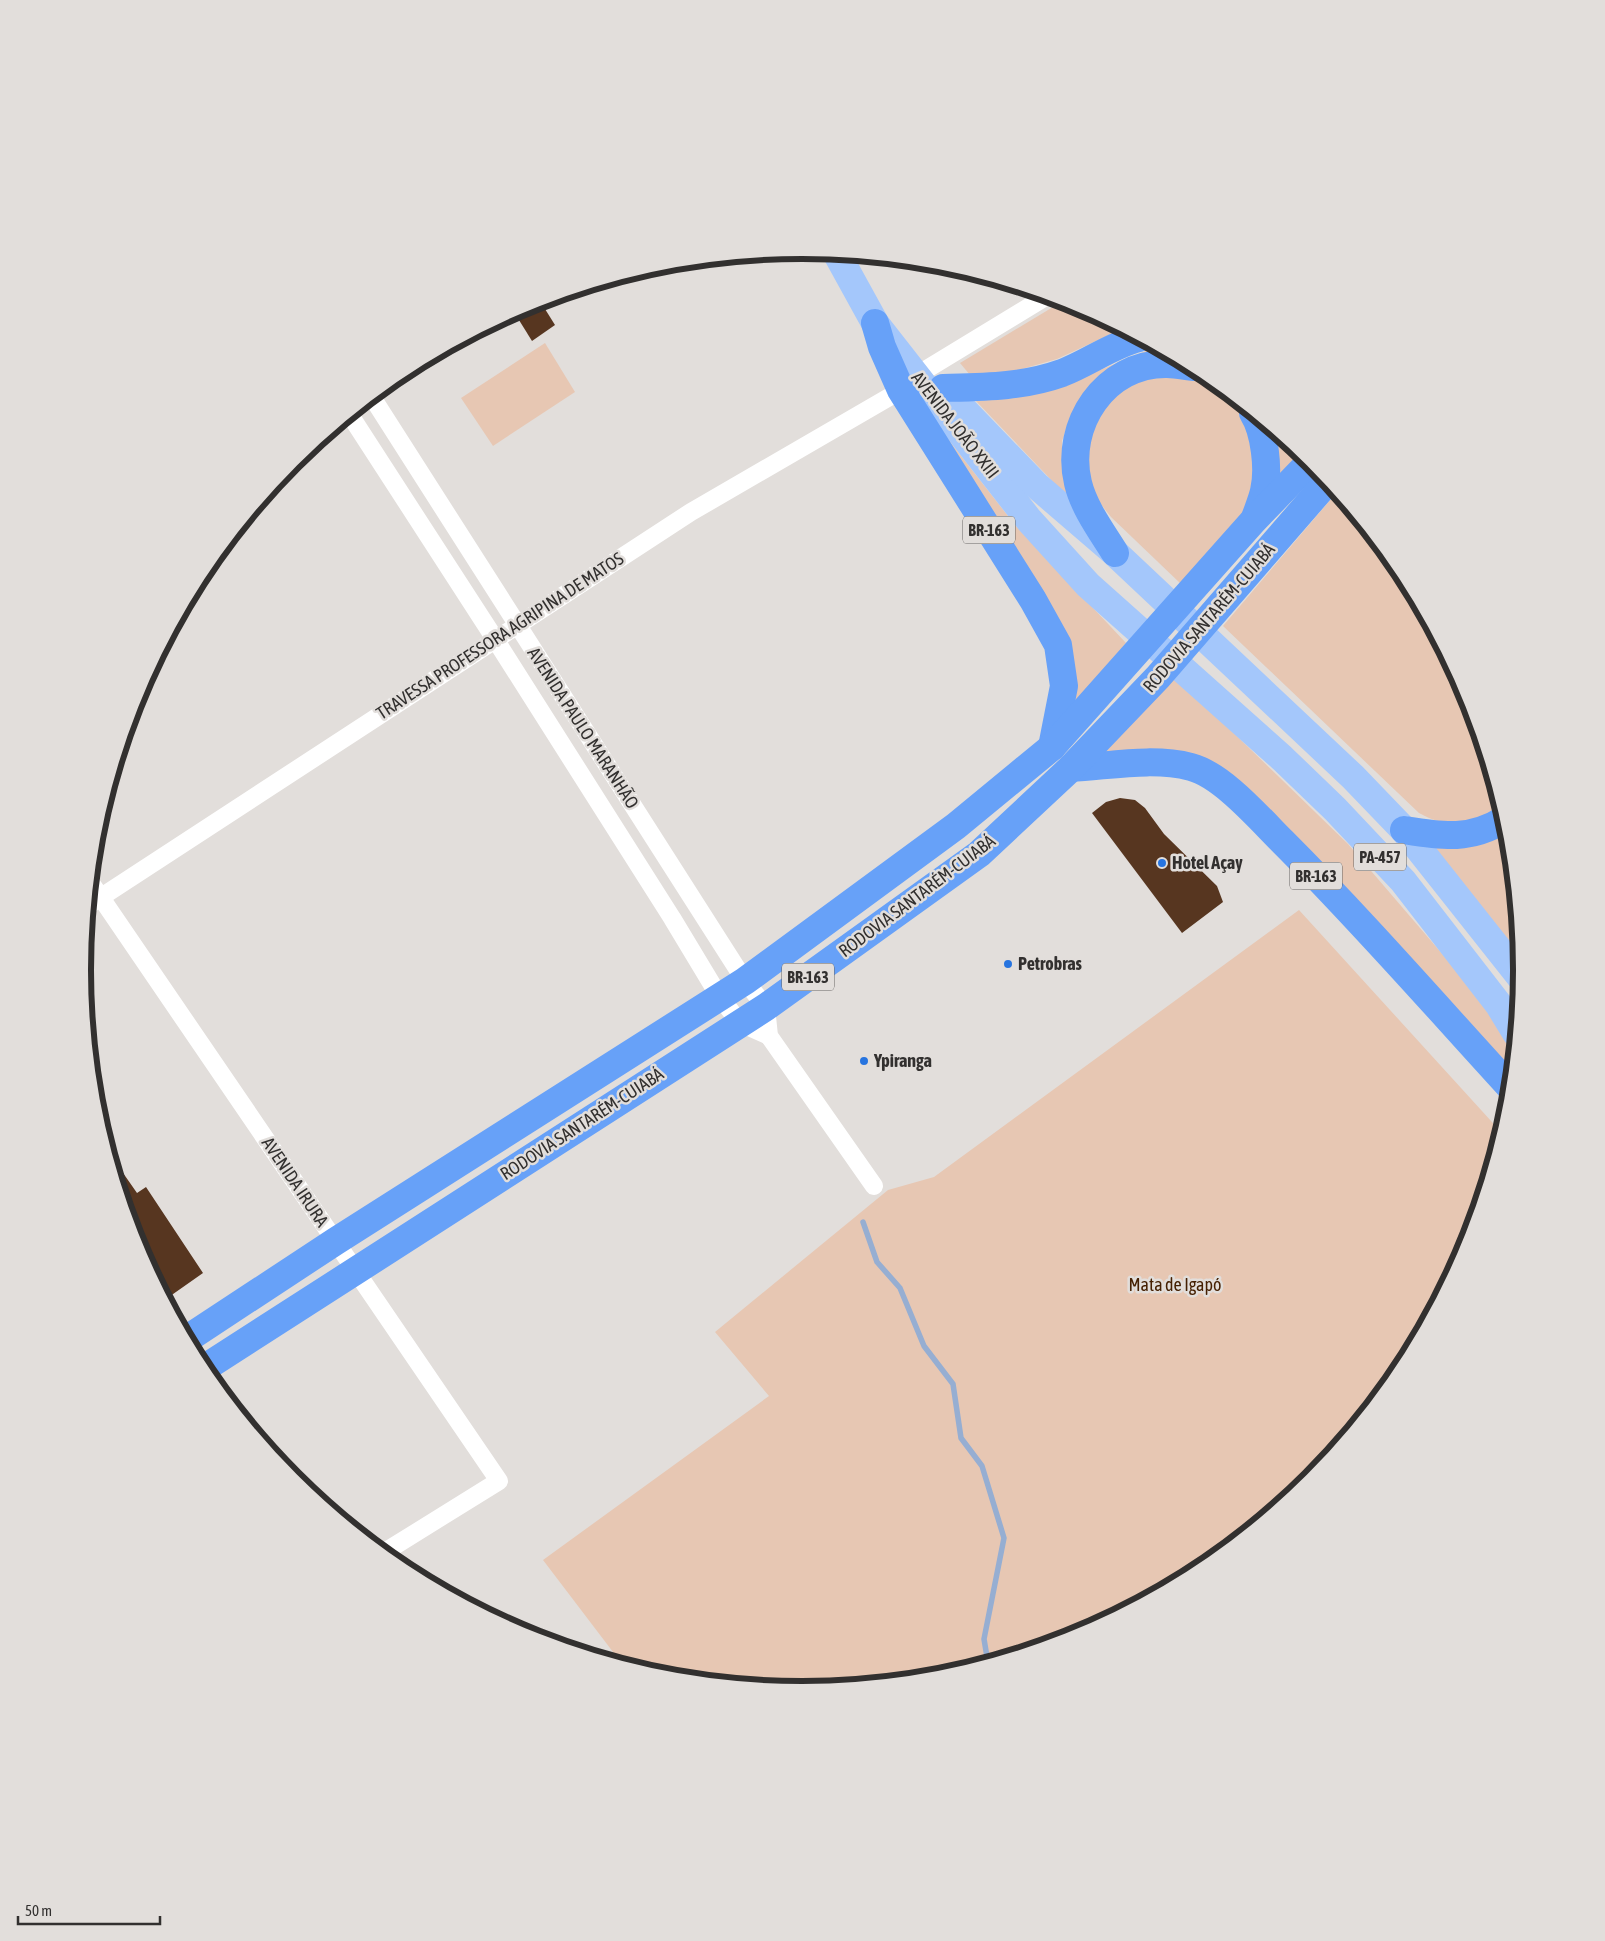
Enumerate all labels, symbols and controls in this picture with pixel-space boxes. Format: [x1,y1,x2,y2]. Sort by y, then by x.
street label: AVENIDA JOÃO XXIII [907,367,1004,482]
road number: BR-163 [963,516,1015,544]
street label: RODOVIA SANTARÉM-CUIABÁ [1138,539,1279,696]
street label: TRAVESSA PROFESSORA AGRIPINA DE MATOS [372,547,628,723]
street label: AVENIDA PAULO MARANHÃO [523,643,643,812]
street label: RODOVIA SANTARÉM-CUIABÁ [834,830,999,961]
road number: PA-457 [1354,844,1406,870]
place label: Hotel Açay [1172,852,1243,873]
marker: Hotel Açay [1156,857,1168,869]
road number: BR-163 [1290,862,1342,889]
place label: Petrobras [1018,953,1083,974]
marker: Petrobras [1002,958,1014,970]
road number: BR-163 [782,964,834,990]
place label: Ypiranga [873,1050,932,1071]
marker: Ypiranga [858,1055,870,1067]
street label: RODOVIA SANTARÉM-CUIABÁ [496,1063,667,1184]
street label: AVENIDA IRURA [258,1133,333,1231]
park label: Mata de Igapó [1129,1274,1221,1295]
scale bar [18,1894,160,1926]
text: 50 m [25,1902,52,1919]

